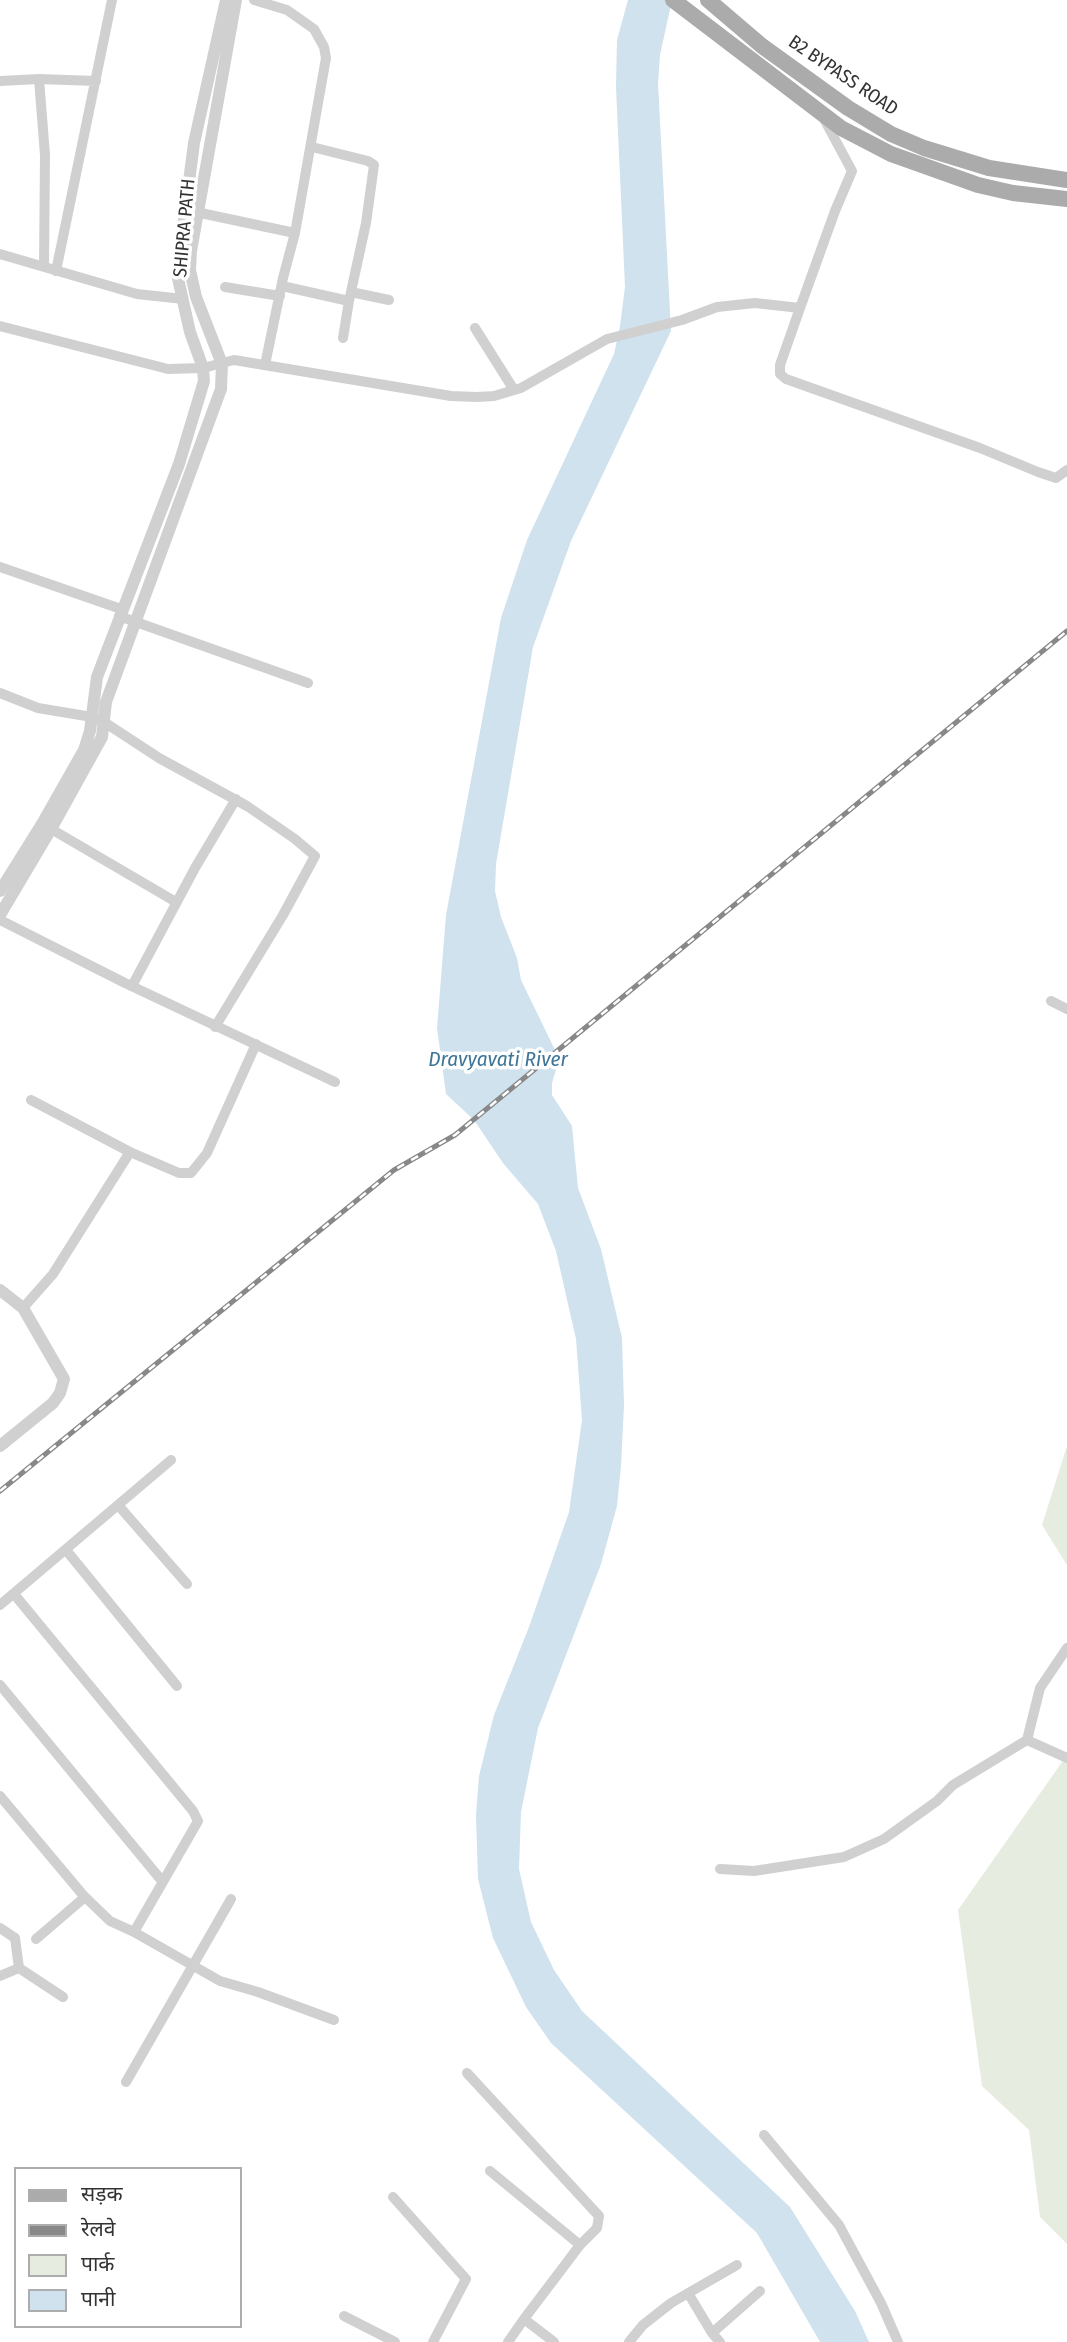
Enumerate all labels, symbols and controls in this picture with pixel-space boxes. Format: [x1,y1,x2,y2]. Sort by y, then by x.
street label: B2 BYPASS ROAD [784,31,902,121]
street label: SHIPRA PATH [169,178,201,278]
water label: Dravyavati River [428,1047,568,1073]
legend [14,2167,242,2328]
text: सड़क [81,2181,123,2207]
text: रेलवे [81,2216,116,2242]
text: पार्क [81,2251,115,2277]
text: पानी [81,2286,115,2312]

